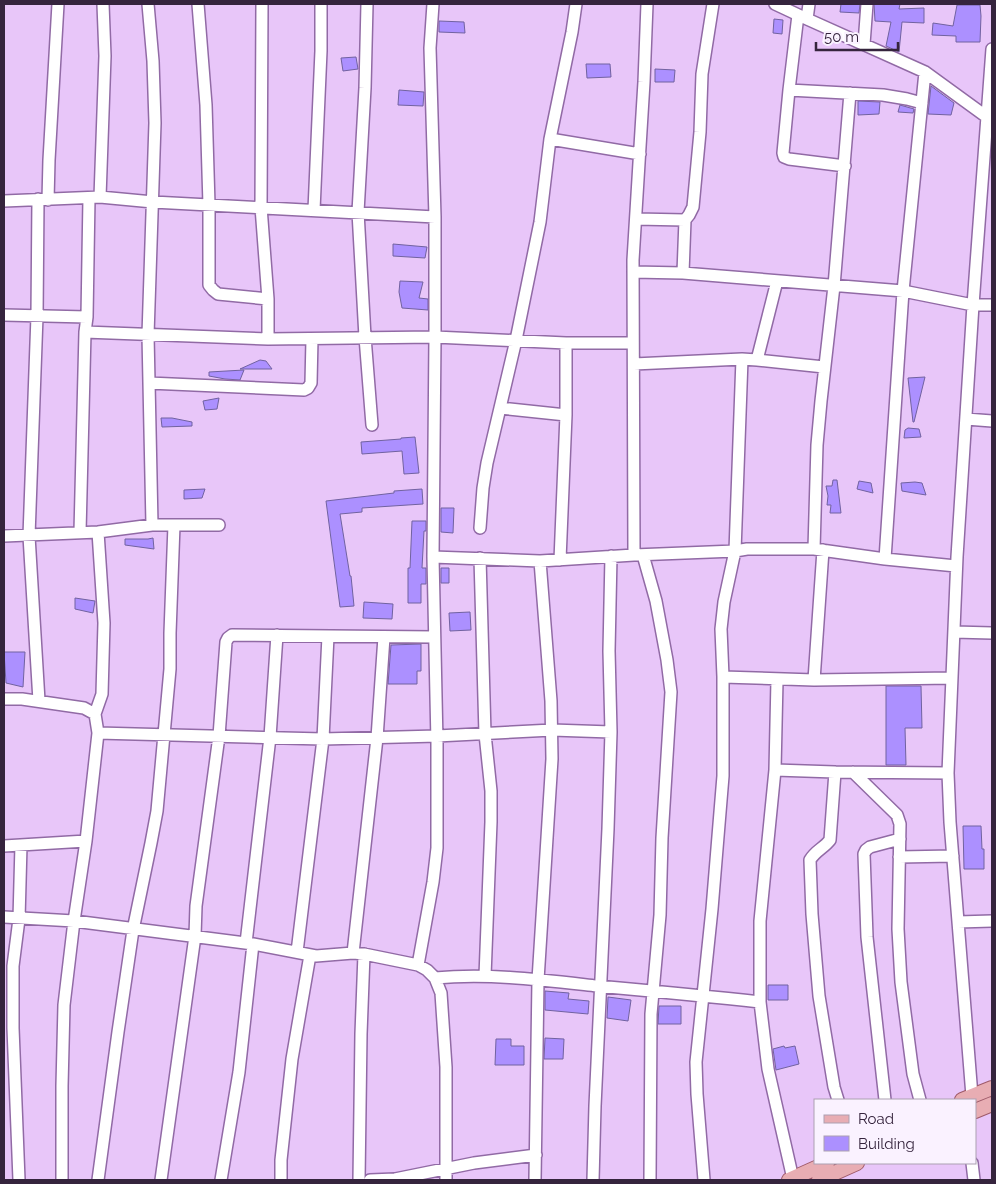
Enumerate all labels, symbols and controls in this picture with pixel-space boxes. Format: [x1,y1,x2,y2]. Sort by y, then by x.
scale bar [816,20,898,52]
text: 50 m [824,28,859,46]
legend [814,1099,976,1164]
text: Road [858,1110,894,1128]
text: Building [858,1135,915,1153]

